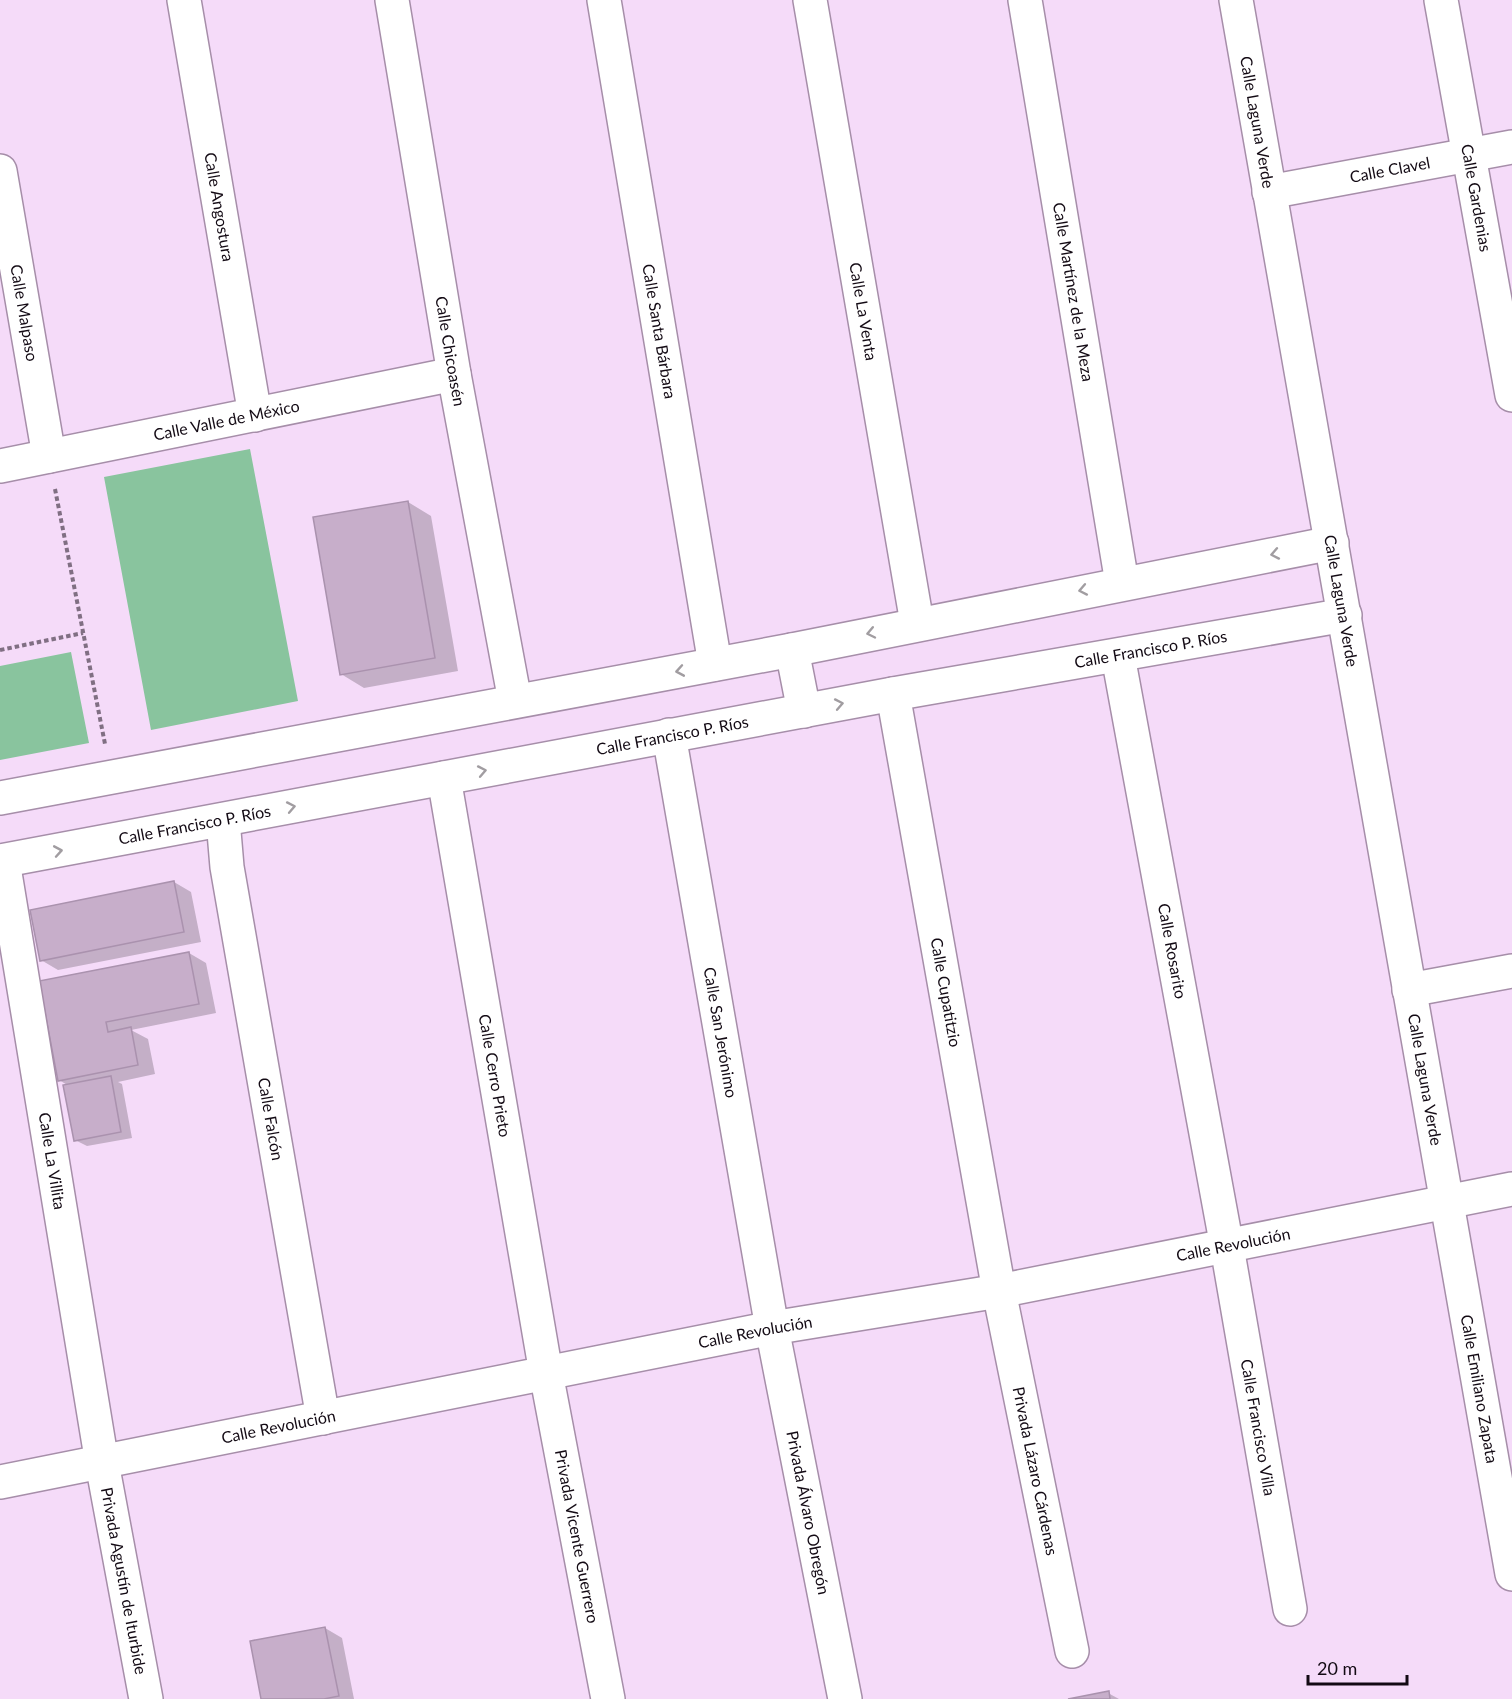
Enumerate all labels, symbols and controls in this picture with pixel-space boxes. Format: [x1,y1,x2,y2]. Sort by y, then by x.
street label: Calle Laguna Verde [1237,55,1279,190]
street label: Calle Gardenias [1458,142,1496,253]
street label: Calle Angostura [201,151,239,263]
street label: Calle Clavel [1348,152,1432,186]
street label: Calle Martínez de la Meza [1050,201,1098,383]
street label: Calle La Venta [846,261,882,362]
street label: Calle Santa Bárbara [639,262,681,400]
street label: Calle Malpaso [7,263,43,363]
street label: Calle Chicoasén [432,295,470,408]
street label: Calle Valle de México [151,396,301,444]
street label: Calle Laguna Verde [1321,533,1363,668]
one-way arrow [1270,547,1280,560]
one-way arrow [1078,583,1088,596]
one-way arrow [867,626,877,639]
street label: Calle Francisco P. Ríos [1073,626,1228,671]
one-way arrow [675,664,685,677]
one-way arrow [834,698,844,711]
street label: Calle Francisco P. Ríos [595,711,750,758]
one-way arrow [477,765,487,778]
street label: Calle Francisco P. Ríos [117,801,272,848]
one-way arrow [285,801,295,814]
one-way arrow [52,845,62,858]
street label: Calle Rosarito [1155,902,1191,1000]
street label: Calle Cupatitzio [927,936,966,1048]
street label: Calle San Jerónimo [700,966,742,1099]
street label: Calle Laguna Verde [1405,1012,1447,1147]
street label: Calle Cerro Prieto [476,1013,515,1139]
street label: Calle Falcón [255,1076,288,1162]
street label: Calle La Villita [35,1111,70,1211]
street label: Calle Revolución [1174,1223,1292,1265]
street label: Calle Revolución [696,1312,814,1352]
street label: Calle Emiliano Zapata [1458,1313,1502,1465]
street label: Calle Francisco Villa [1238,1357,1280,1497]
street label: Privada Lázaro Cárdenas [1010,1385,1062,1557]
street label: Calle Revolución [220,1405,337,1447]
street label: Privada Álvaro Obregón [783,1429,834,1596]
street label: Privada Vicente Guerrero [552,1448,603,1625]
street label: Privada Agustín de Iturbide [98,1486,151,1676]
scale bar [1308,1648,1407,1686]
text: 20 m [1317,1657,1357,1679]

